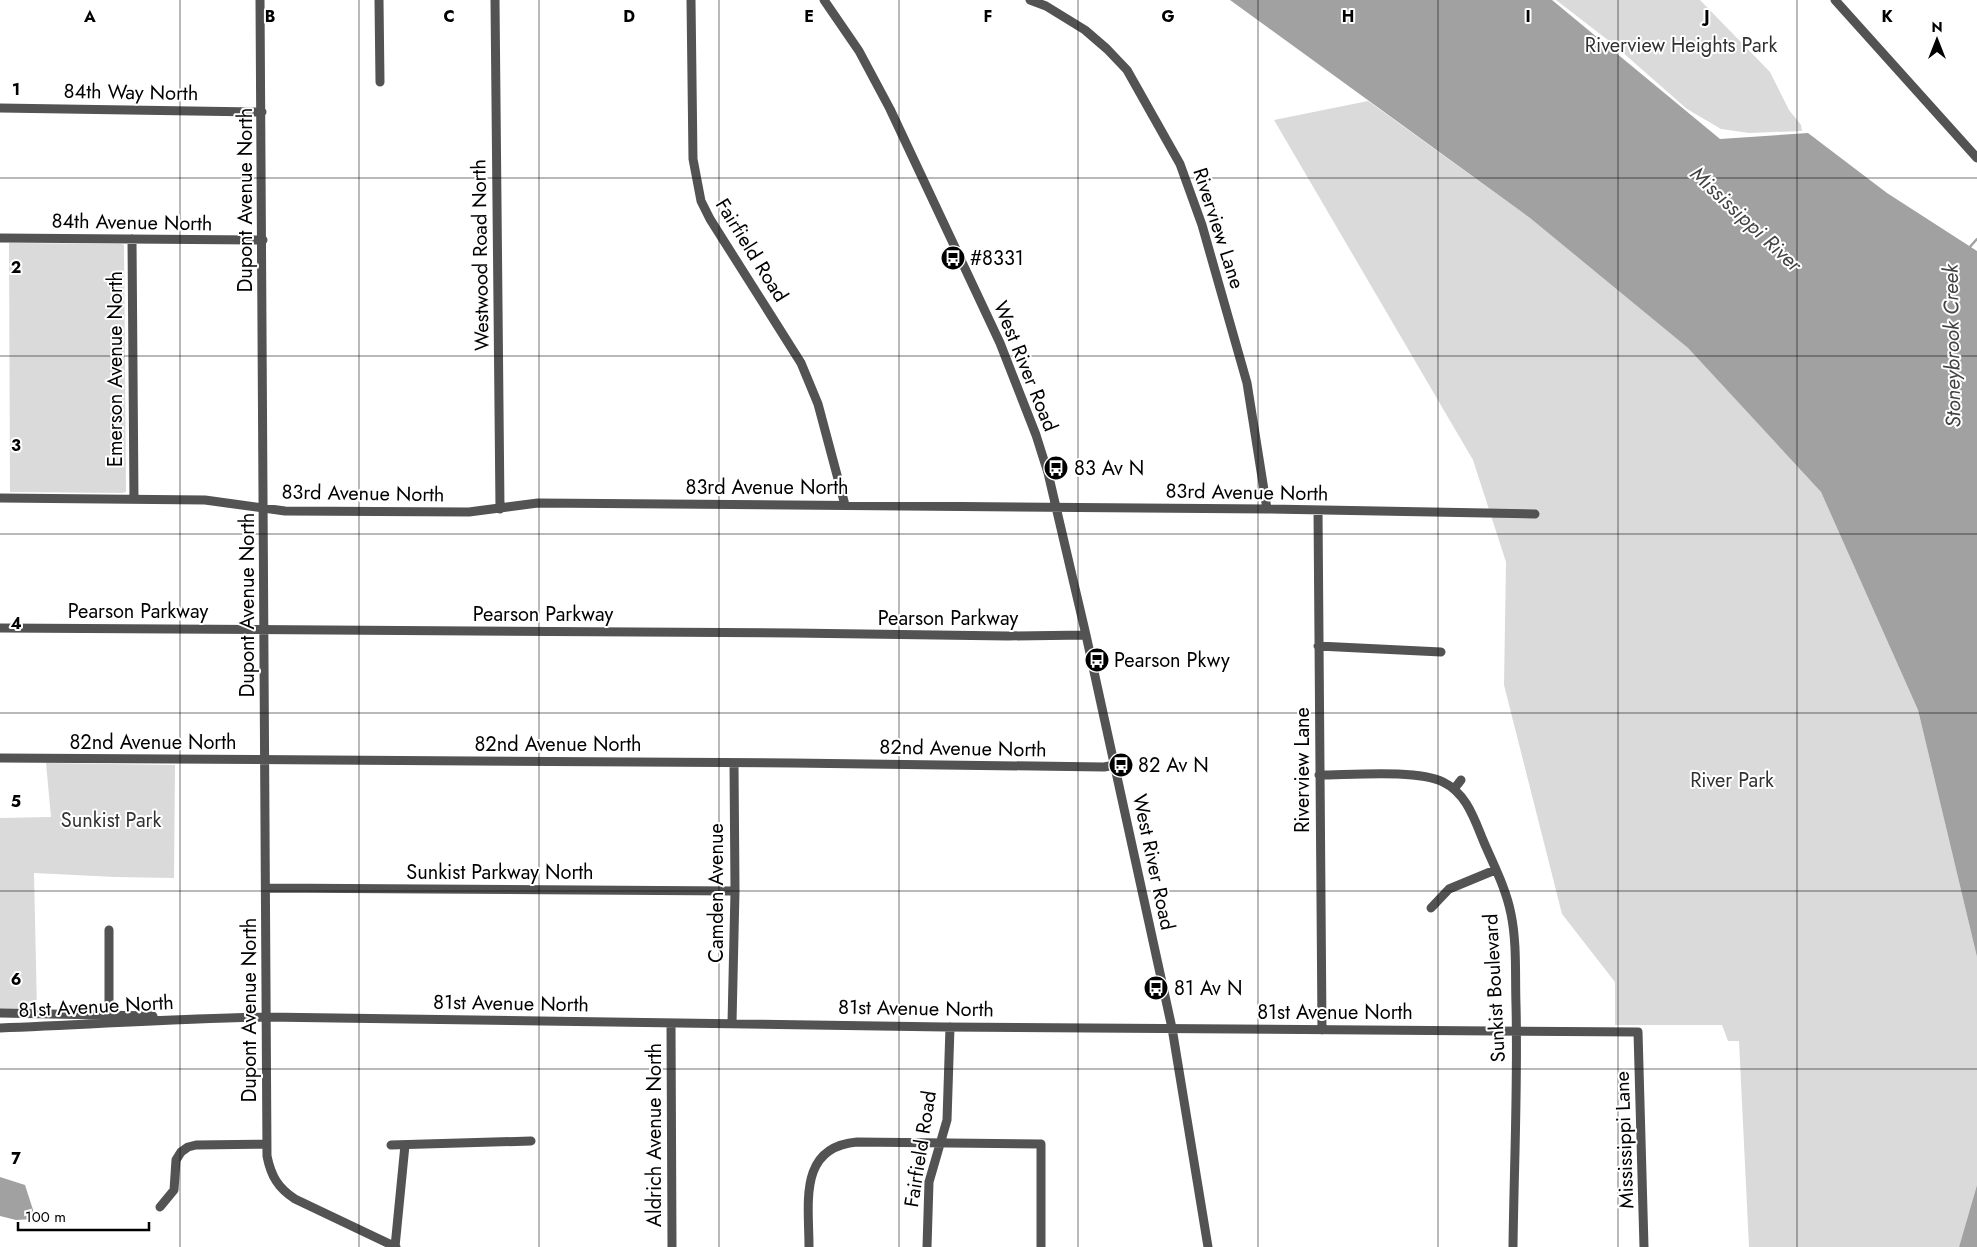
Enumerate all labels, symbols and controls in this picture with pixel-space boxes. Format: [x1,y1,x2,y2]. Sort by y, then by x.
text: A [83,5,96,28]
text: B [265,5,275,28]
text: C [443,5,455,28]
text: D [623,5,635,28]
text: E [804,5,814,28]
text: F [984,5,992,28]
text: G [1161,5,1175,28]
text: H [1342,5,1354,28]
text: I [1525,5,1531,28]
text: J [1701,5,1710,28]
text: K [1881,5,1893,28]
north arrow [1912,15,1962,65]
text: N [1931,17,1943,37]
park label: Riverview Heights Park [1585,31,1777,60]
street label: 84th Way North [63,77,199,108]
text: 1 [12,78,20,101]
street label: Dupont Avenue North [231,108,260,292]
street label: Westwood Road North [464,159,497,351]
water label: Mississippi River [1684,159,1809,279]
street label: Riverview Lane [1185,164,1252,292]
street label: Fairfield Road [708,193,795,308]
street label: 84th Avenue North [51,207,213,238]
place label: #8331 [970,244,1024,273]
bus stop icon: #8331 [940,245,966,271]
text: 2 [11,256,21,279]
water label: Stoneybrook Creek [1936,263,1968,428]
street label: Emerson Avenue North [101,271,130,467]
street label: West River Road [986,297,1065,436]
text: 3 [11,434,21,457]
place label: 83 Av N [1074,454,1144,483]
bus stop icon: 83 Av N [1043,455,1069,481]
street label: 83rd Avenue North [686,473,848,502]
street label: 83rd Avenue North [1165,477,1329,508]
street label: 83rd Avenue North [281,478,445,509]
street label: Dupont Avenue North [233,513,262,697]
street label: Pearson Parkway [68,597,208,626]
street label: Pearson Parkway [473,600,613,629]
street label: Pearson Parkway [878,604,1018,633]
text: 4 [10,612,22,635]
place label: Pearson Pkwy [1114,646,1230,675]
bus stop icon: Pearson Pkwy [1084,647,1110,673]
street label: Riverview Lane [1288,707,1317,833]
street label: 82nd Avenue North [69,728,237,757]
street label: 82nd Avenue North [474,730,642,759]
street label: 82nd Avenue North [879,733,1047,764]
place label: 82 Av N [1138,751,1209,780]
bus stop icon: 82 Av N [1108,752,1134,778]
park label: River Park [1690,766,1774,795]
text: 5 [11,790,21,813]
street label: West River Road [1125,791,1182,933]
park label: Sunkist Park [61,806,161,835]
street label: Camden Avenue [702,823,731,963]
street label: Sunkist Parkway North [406,858,594,887]
street label: Sunkist Boulevard [1476,913,1513,1063]
street label: Dupont Avenue North [235,918,264,1102]
text: 6 [11,968,21,991]
place label: 81 Av N [1174,974,1242,1003]
bus stop icon: 81 Av N [1143,975,1169,1001]
street label: 81st Avenue North [18,988,175,1025]
street label: 81st Avenue North [433,988,589,1019]
street label: 81st Avenue North [838,993,994,1024]
street label: 81st Avenue North [1257,998,1413,1027]
street label: Aldrich Avenue North [640,1043,669,1227]
street label: Mississippi Lane [1608,1071,1641,1209]
street label: Fairfield Road [897,1089,944,1209]
text: 7 [11,1147,21,1170]
scale bar [18,1200,149,1232]
text: 100 m [25,1206,66,1228]

